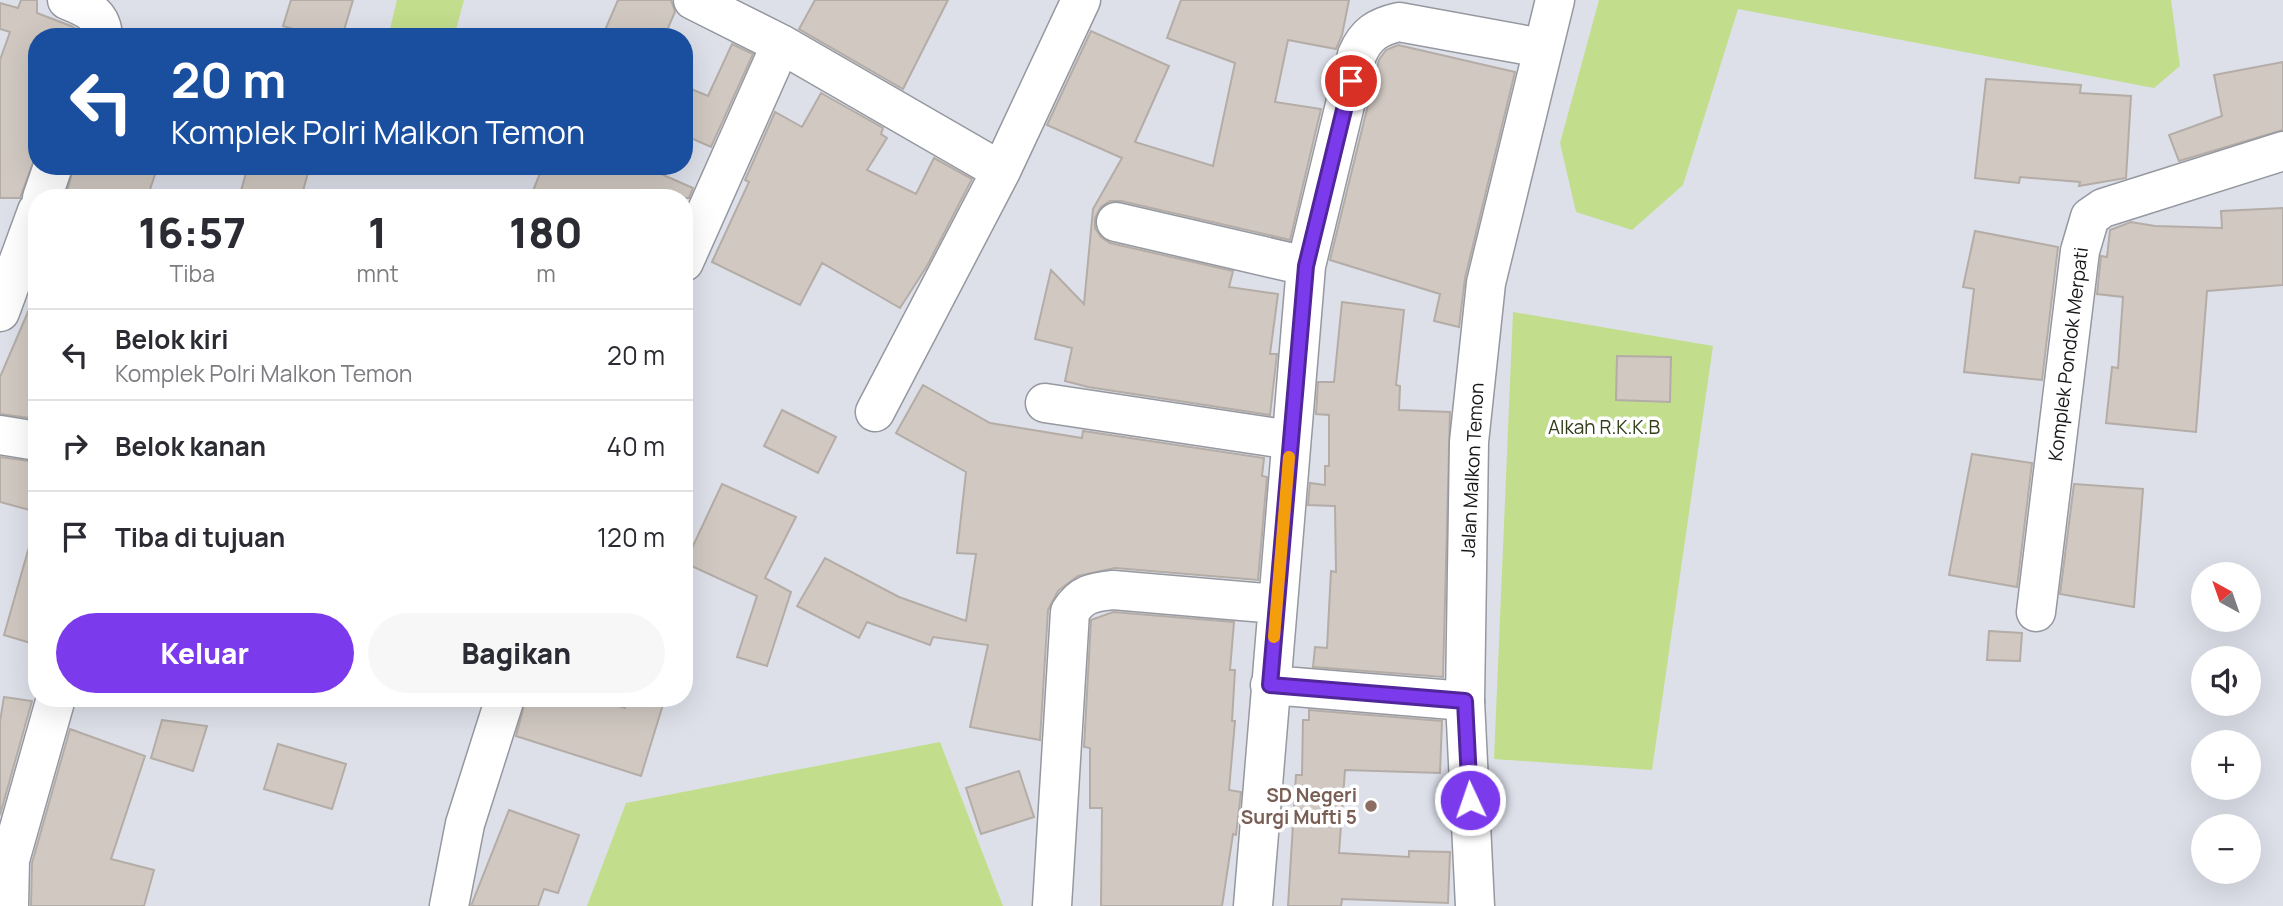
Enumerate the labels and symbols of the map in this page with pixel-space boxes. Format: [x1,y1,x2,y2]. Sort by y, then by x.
pin [1321,51,1381,111]
street label: Komplek Pondok Merpati [2042,246,2094,462]
street label: Jalan Malkon Temon [1454,382,1490,558]
park label: Alkah R.K.K.B [1548,414,1660,440]
north arrow [2191,562,2261,632]
position arrow [1433,763,1507,837]
place label: SD Negeri Surgi Mufti 5 [1241,782,1357,830]
marker: SD Negeri Surgi Mufti 5 [1363,798,1379,814]

